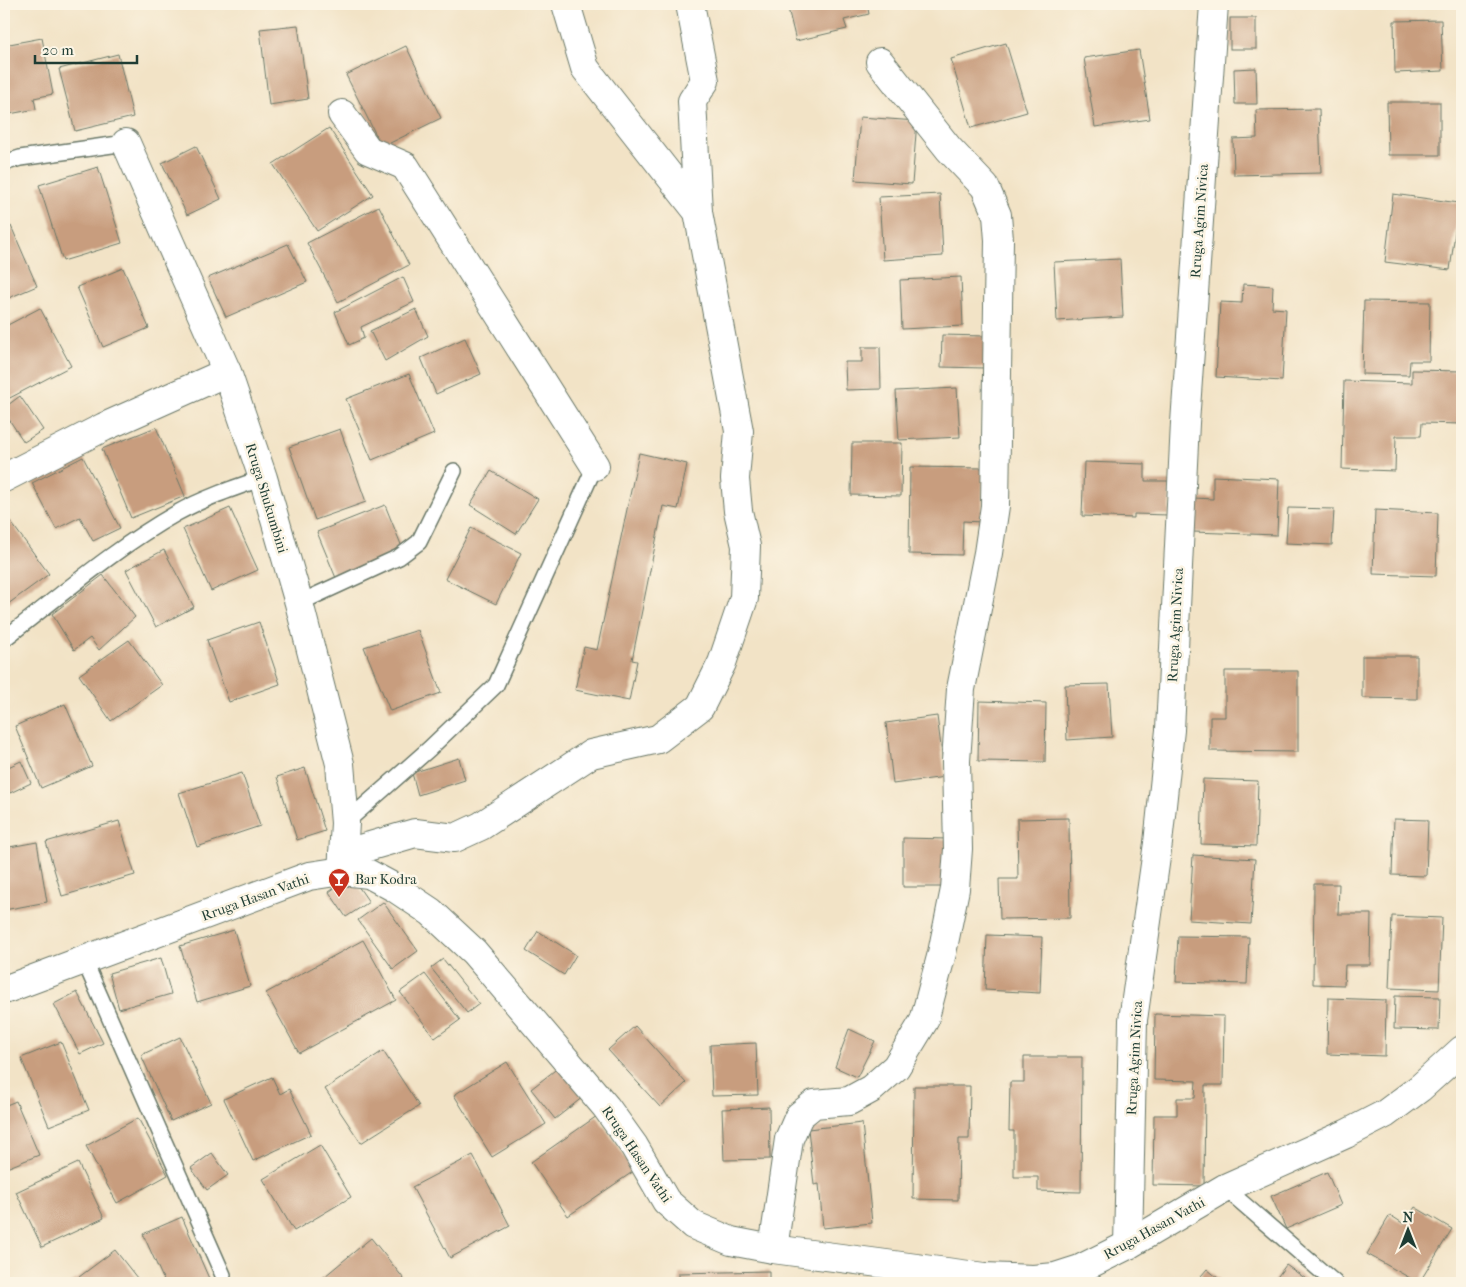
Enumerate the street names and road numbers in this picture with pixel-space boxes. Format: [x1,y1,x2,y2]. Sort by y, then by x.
street label: Rruga Agim Nivica [1187,163,1212,279]
street label: Rruga Shukumbini [242,441,291,555]
street label: Rruga Agim Nivica [1164,567,1187,683]
street label: Rruga Hasan Vathi [199,870,311,925]
street label: Rruga Agim Nivica [1123,1000,1146,1116]
street label: Rruga Hasan Vathi [598,1103,675,1206]
street label: Rruga Hasan Vathi [1101,1194,1208,1263]

